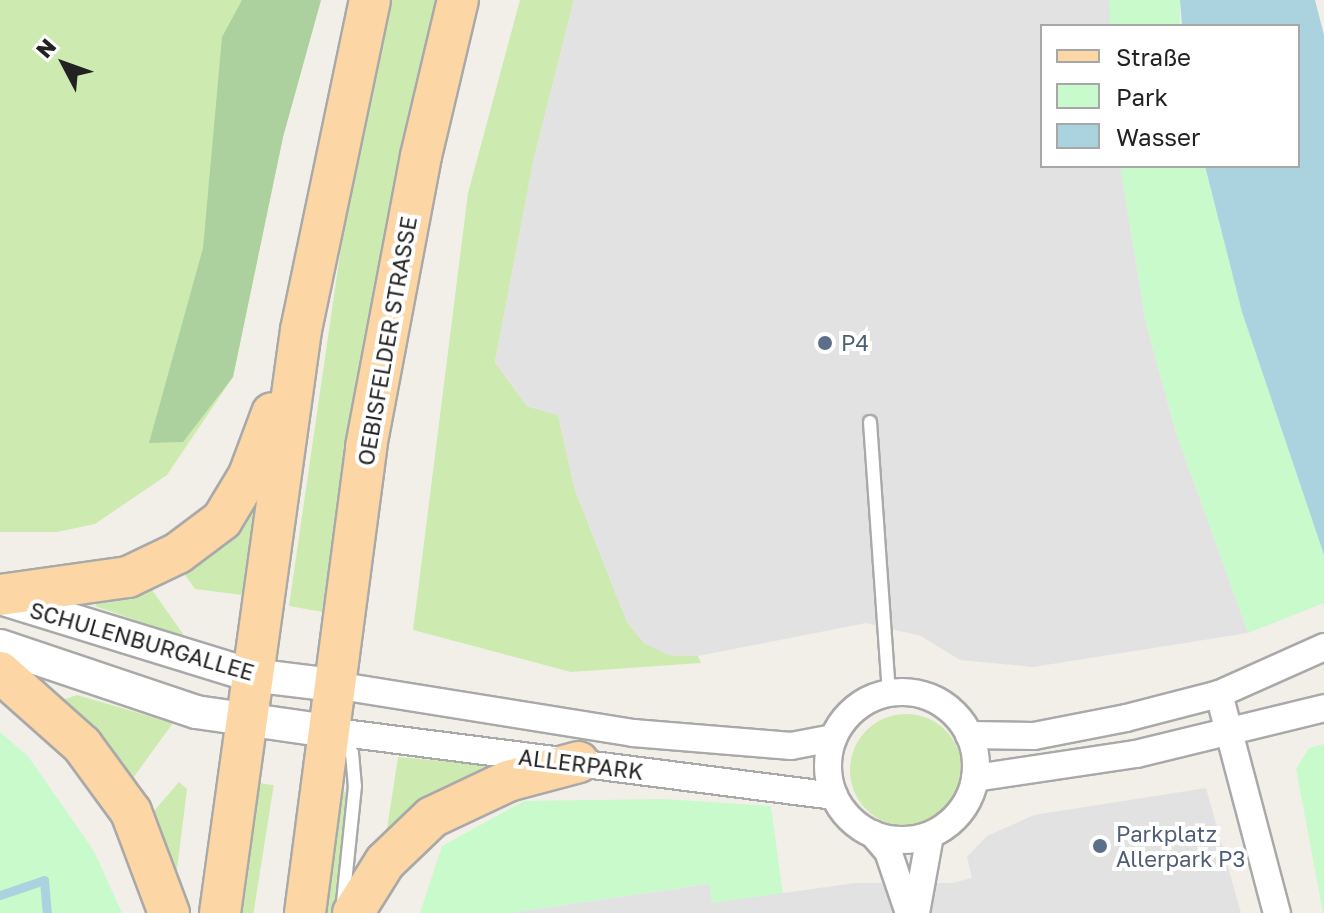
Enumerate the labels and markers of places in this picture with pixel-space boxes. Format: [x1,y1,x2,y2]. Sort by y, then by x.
place label: P4 [841,330,869,356]
marker: P4 [816,334,834,352]
place label: Parkplatz Allerpark P3 [1116,820,1245,872]
marker: Parkplatz Allerpark P3 [1091,837,1109,855]

